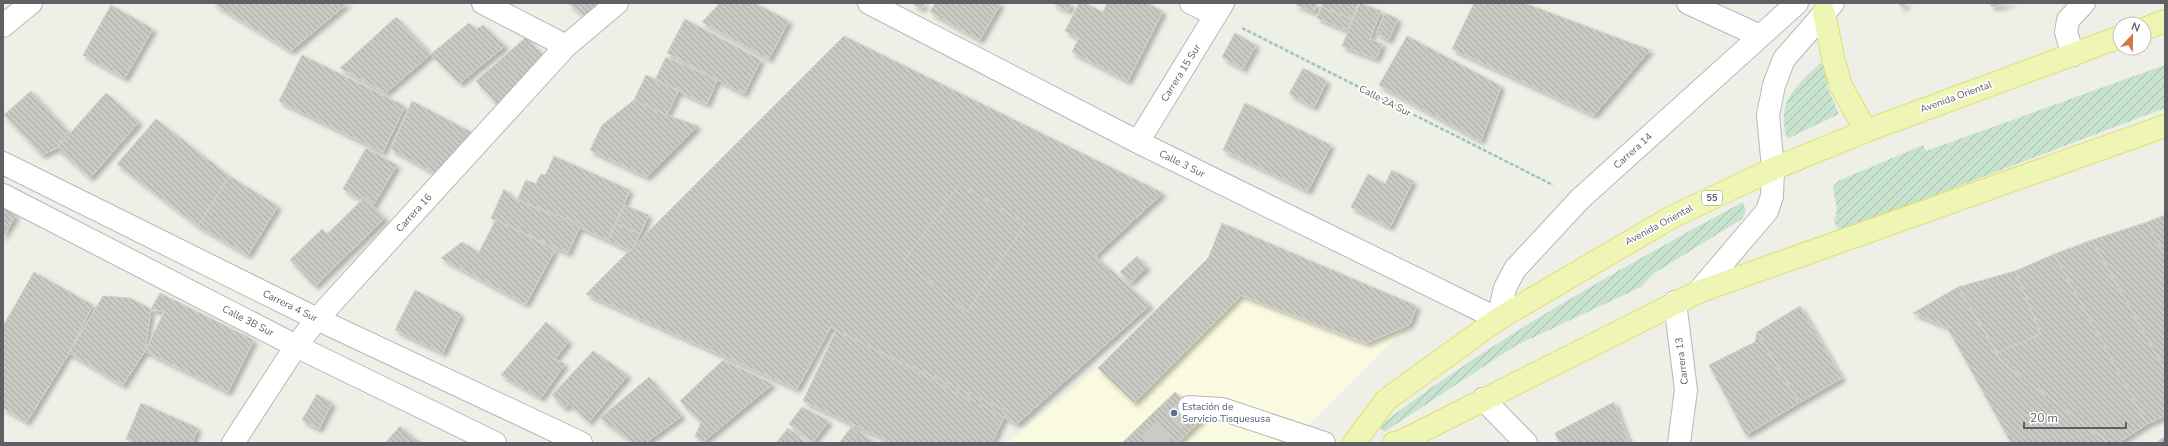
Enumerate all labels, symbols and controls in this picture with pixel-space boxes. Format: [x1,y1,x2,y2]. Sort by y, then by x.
north arrow [2112,16,2152,56]
text: N [2129,19,2142,36]
street label: Carrera 15 Sur [1158,41,1205,105]
street label: Avenida Oriental [1918,78,1994,116]
street label: Calle 2A Sur [1357,82,1414,120]
street label: Carrera 14 [1611,130,1655,172]
street label: Calle 3 Sur [1157,147,1208,181]
street label: Carrera 16 [393,191,435,235]
road number: 55 [1702,191,1722,205]
street label: Avenida Oriental [1622,201,1696,249]
street label: Carrera 4 Sur [260,287,320,326]
street label: Calle 3B Sur [220,302,277,340]
street label: Carrera 13 [1672,336,1692,386]
place label: Estación de Servicio Tisquesusa [1182,400,1270,426]
scale bar [2024,404,2126,430]
marker: Estación de Servicio Tisquesusa [1169,408,1179,418]
text: 20 m [2030,410,2058,426]

